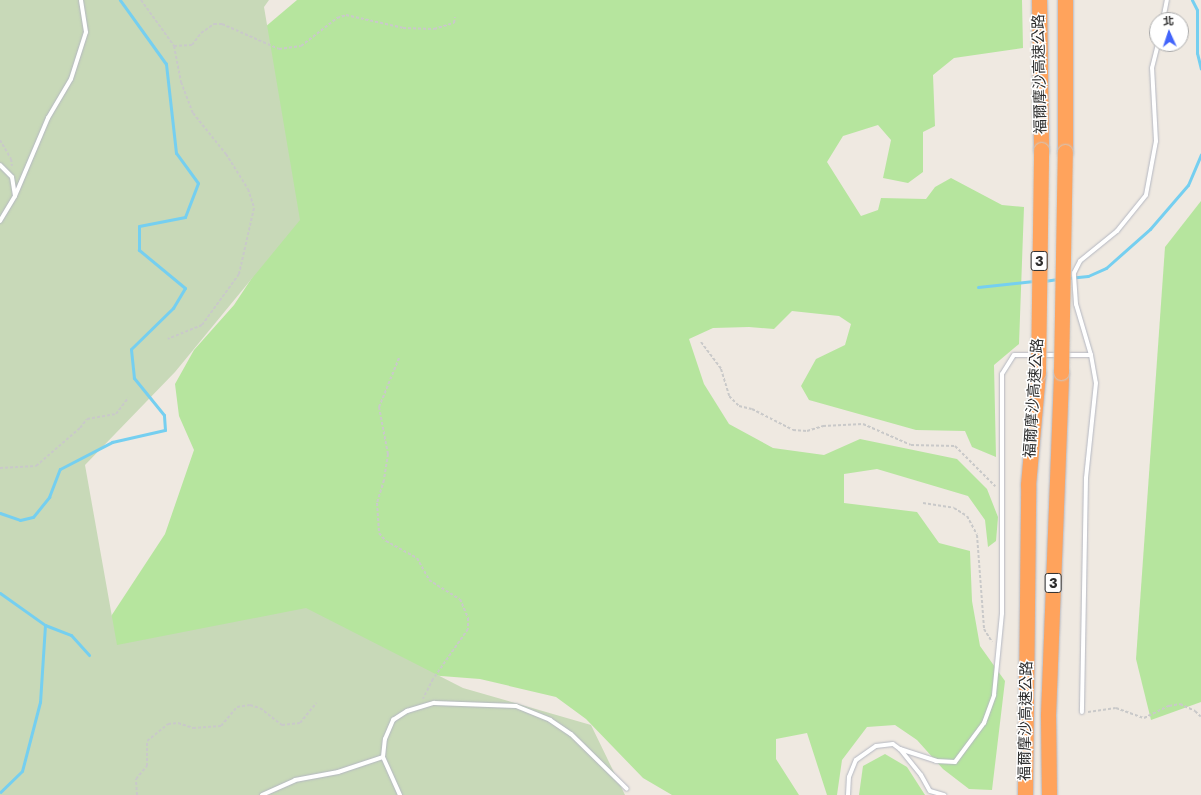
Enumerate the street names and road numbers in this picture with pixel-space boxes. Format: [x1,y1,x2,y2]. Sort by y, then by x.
street label: 福爾摩沙高速公路 [1030,14,1050,134]
road number: 3 [1030,249,1048,273]
street label: 福爾摩沙高速公路 [1021,338,1047,458]
road number: 3 [1044,571,1062,595]
street label: 福爾摩沙高速公路 [1016,661,1036,781]

